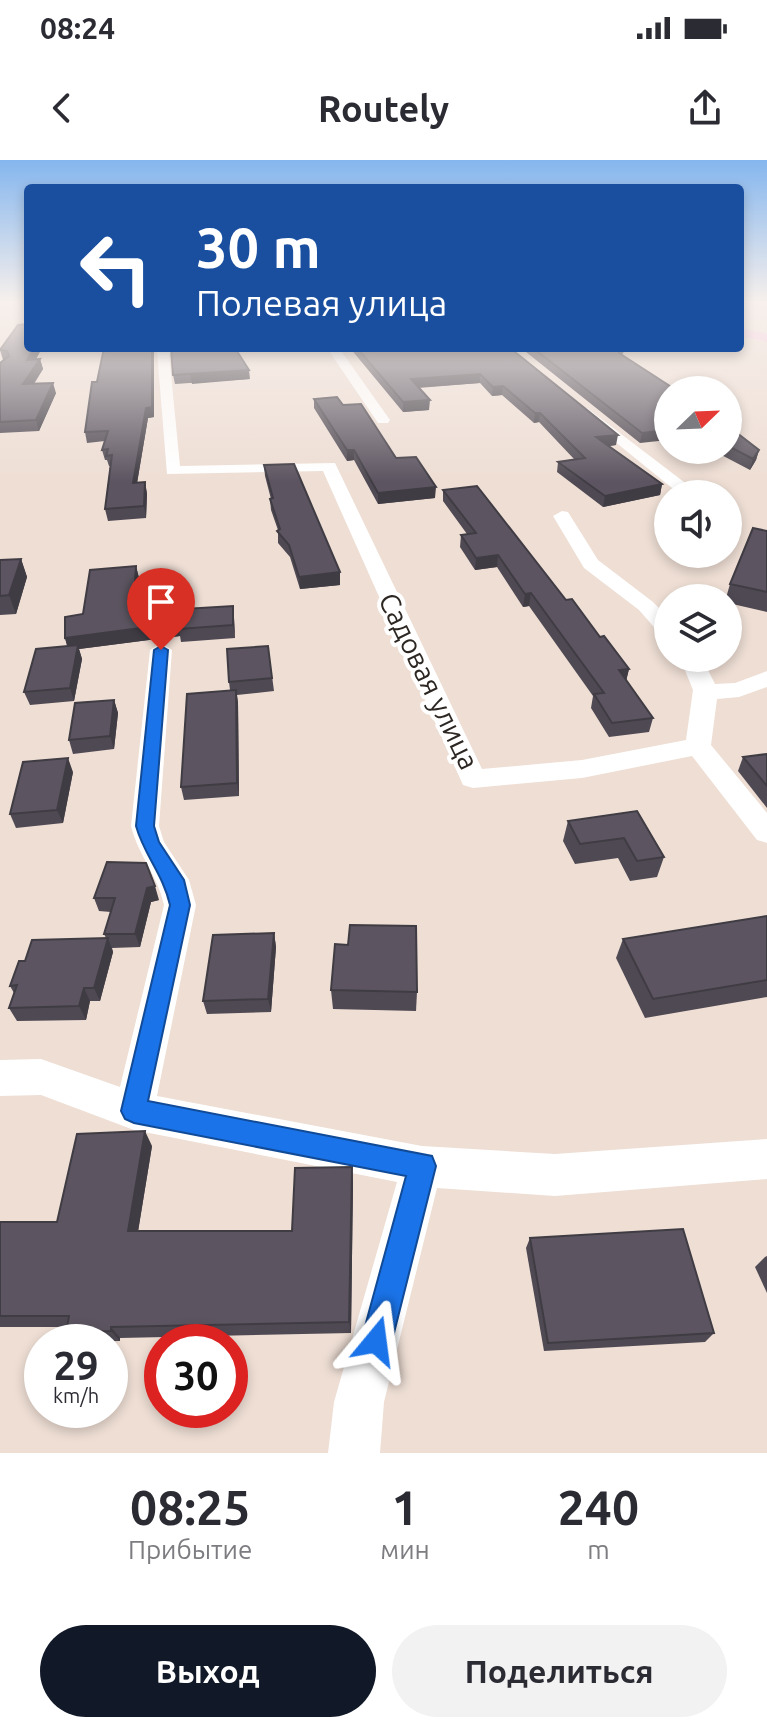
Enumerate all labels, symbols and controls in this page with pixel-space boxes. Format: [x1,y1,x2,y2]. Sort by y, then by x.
text: 08:24 [40,11,115,45]
icon: back [40,86,84,130]
icon: share [683,86,727,130]
text: Routely [318,88,449,129]
icon: left [64,216,168,320]
text: 30 m [196,216,321,279]
text: Полевая улица [196,282,447,323]
north arrow [654,376,742,464]
map controls [654,376,742,672]
button: sound [654,480,742,568]
pin [127,568,195,650]
icon: arrive [139,580,183,624]
button: layers [654,584,742,672]
street label: Садовая улица [373,588,486,774]
position arrow [334,1299,418,1383]
speed limit sign: 30 [144,1324,248,1428]
text: 29 [53,1343,99,1388]
text: km/h [53,1384,99,1407]
text: 08:25 [130,1480,250,1534]
text: 1 [392,1480,419,1534]
text: 240 [558,1480,639,1534]
text: Прибытие [128,1535,252,1564]
text: мин [380,1535,430,1564]
text: m [587,1535,610,1564]
button: Выход [40,1625,376,1717]
button: Поделиться [392,1625,727,1717]

